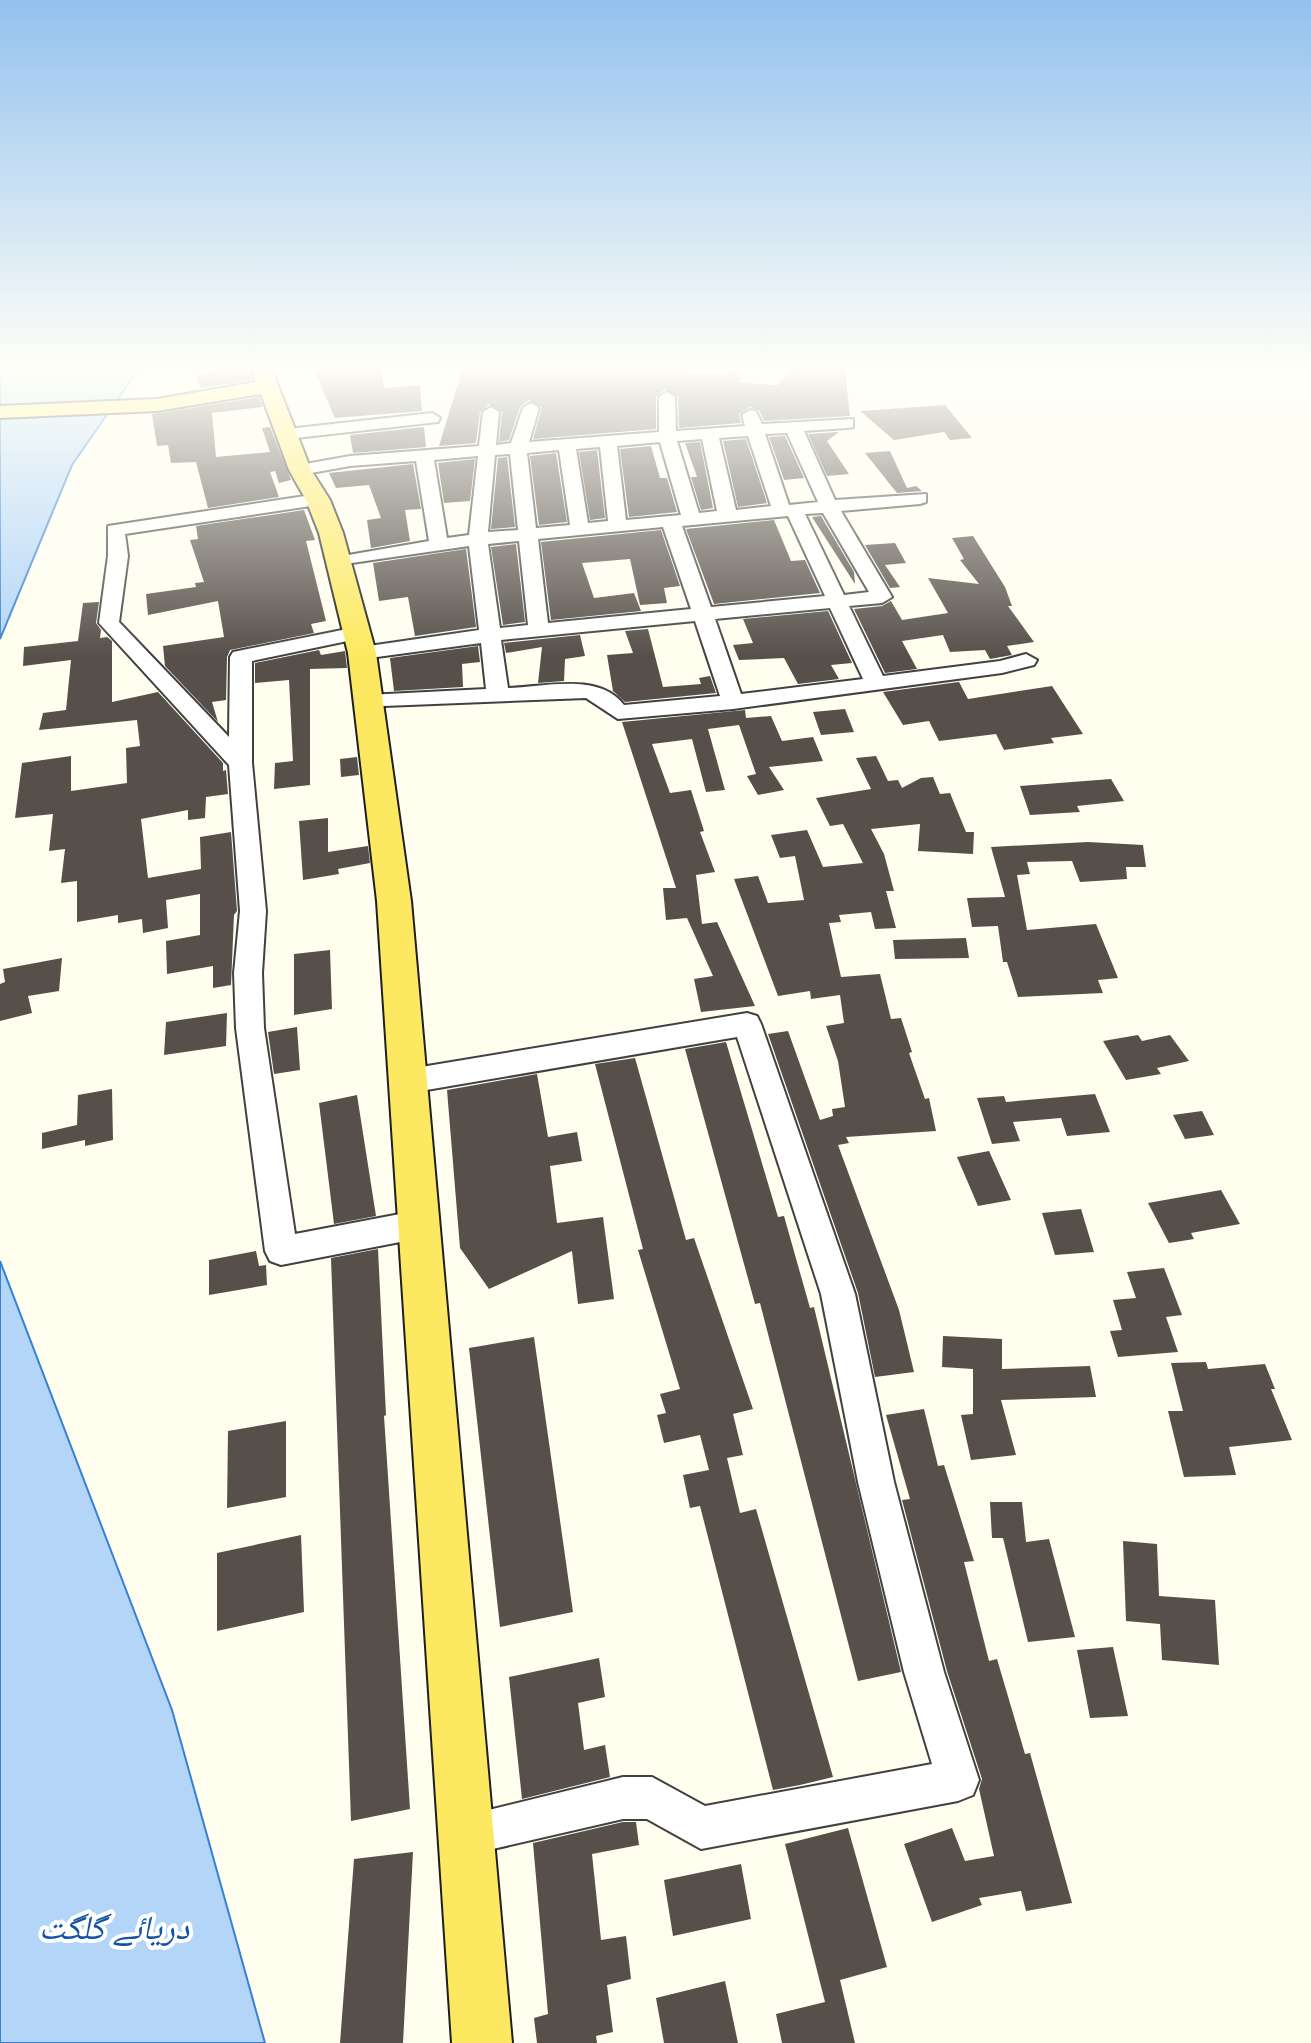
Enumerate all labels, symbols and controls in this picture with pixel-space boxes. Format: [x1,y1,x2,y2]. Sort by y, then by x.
water label: دریائے گلگت [39,1905,190,1948]

